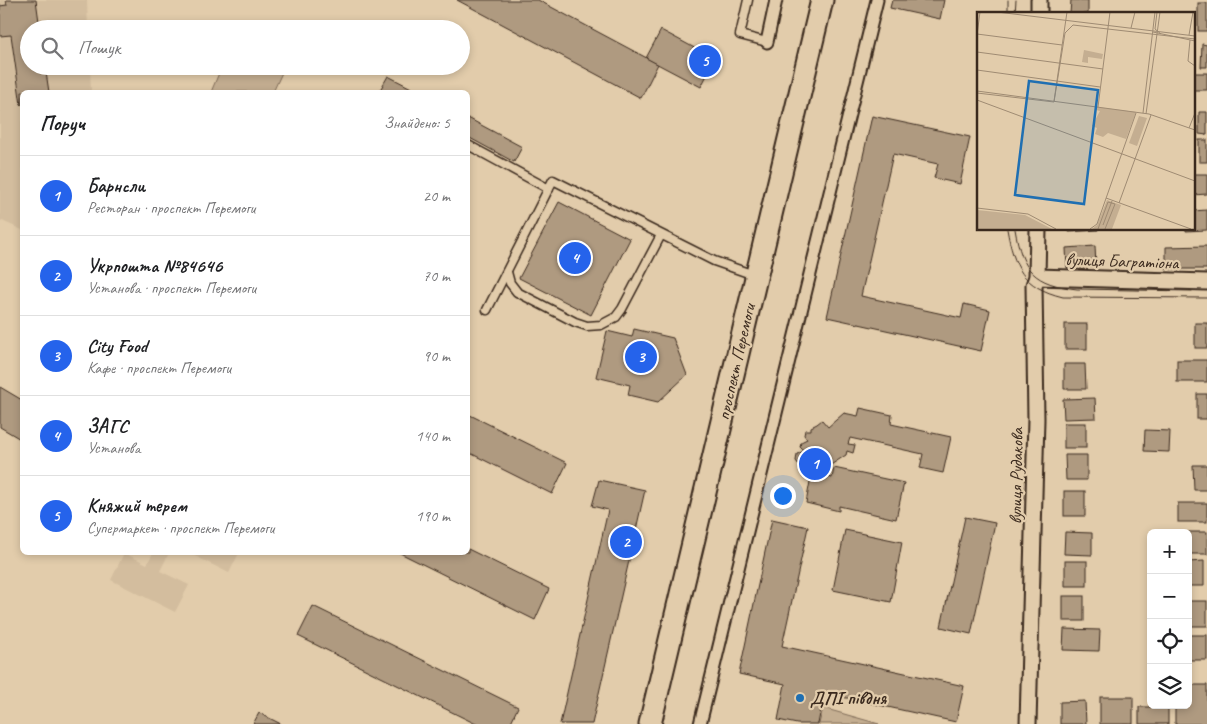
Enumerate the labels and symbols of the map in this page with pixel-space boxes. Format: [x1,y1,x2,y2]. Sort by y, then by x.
inset map [977,12,1194,230]
pin: 5 [689,42,721,80]
pin: 4 [559,239,591,277]
street label: вулиця Багратіона [1065,248,1181,274]
street label: проспект Перемоги [712,300,760,422]
pin: 3 [625,338,657,376]
street label: вулиця Рудакова [1004,426,1028,524]
pin: 1 [799,445,831,483]
your location [770,483,796,509]
pin: 2 [610,523,642,561]
place label: ДПІ півдня [810,687,887,709]
marker: ДПІ півдня [794,692,806,704]

